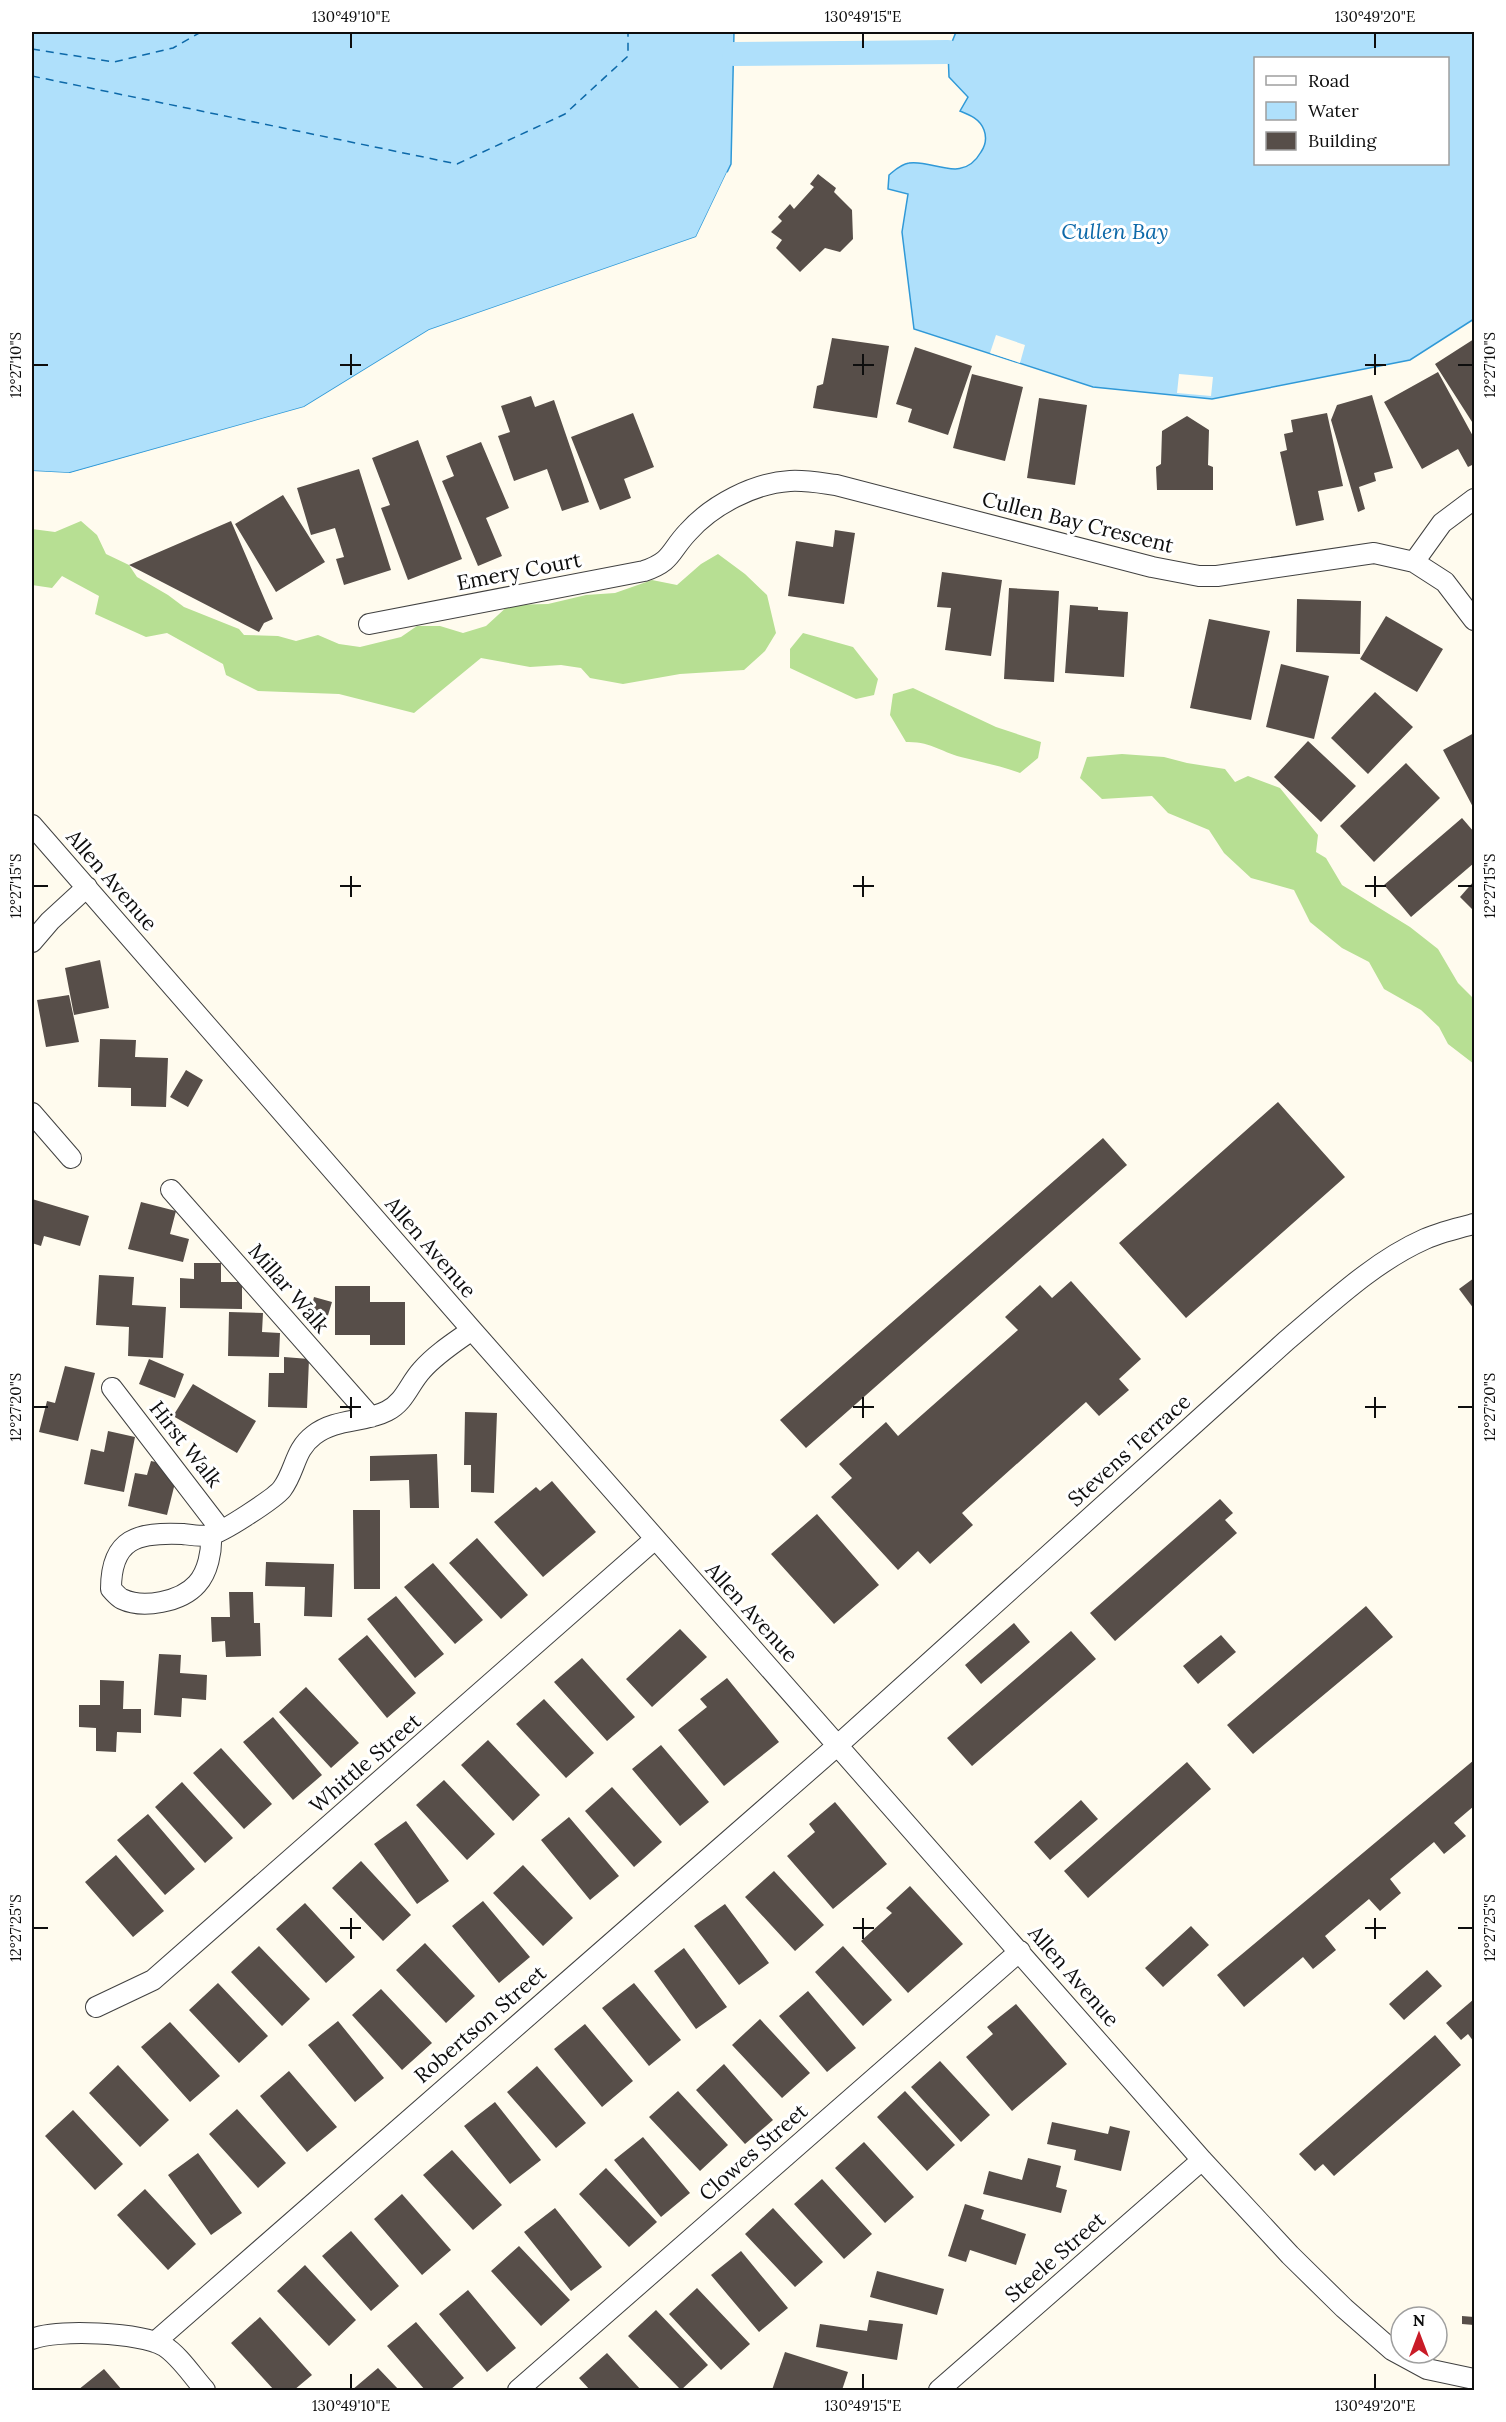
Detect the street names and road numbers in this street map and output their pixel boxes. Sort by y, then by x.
street label: Cullen Bay Crescent [979,485,1177,559]
street label: Emery Court [455,546,584,596]
street label: Allen Avenue [60,823,163,936]
street label: Allen Avenue [379,1190,482,1303]
street label: Millar Walk [243,1238,336,1339]
street label: Stevens Terrace [1062,1388,1196,1512]
street label: Hirst Walk [144,1395,229,1493]
street label: Allen Avenue [699,1556,804,1668]
street label: Whittle Street [304,1707,427,1819]
street label: Allen Avenue [1022,1919,1125,2032]
street label: Robertson Street [408,1959,552,2089]
street label: Clowes Street [693,2097,814,2207]
street label: Steele Street [999,2205,1112,2308]

